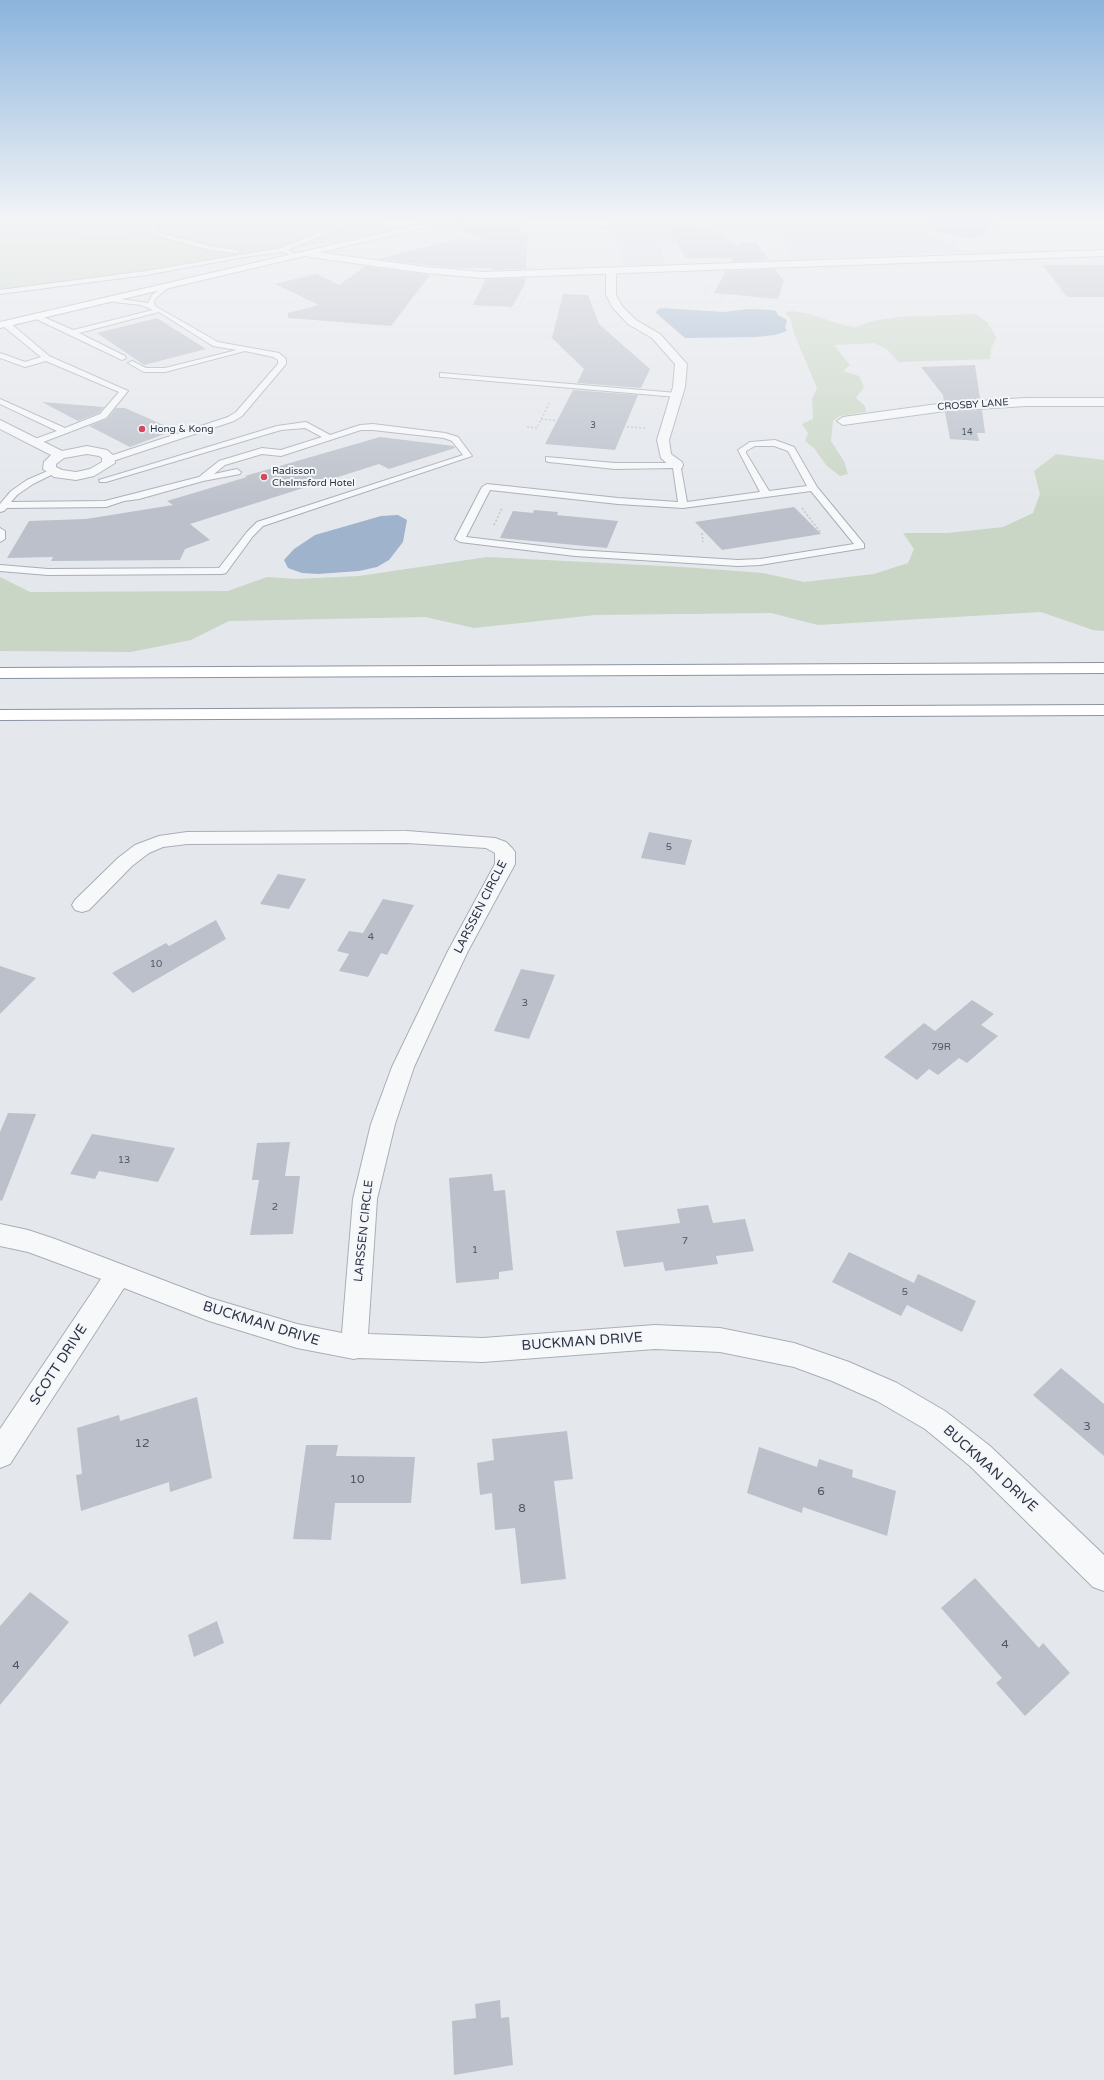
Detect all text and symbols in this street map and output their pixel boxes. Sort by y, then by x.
street label: CROSBY LANE [937,397,1009,413]
house number: 3 [590,421,596,431]
place label: Hong & Kong [150,423,214,435]
marker: Hong & Kong [137,424,147,434]
house number: 14 [961,428,973,438]
place label: Radisson Chelmsford Hotel [272,465,355,488]
marker: Radisson Chelmsford Hotel [259,472,269,482]
house number: 5 [666,841,672,853]
street label: LARSSEN CIRCLE [451,858,511,956]
house number: 4 [368,931,374,943]
house number: 10 [150,958,162,970]
house number: 3 [522,997,528,1009]
house number: 79R [931,1041,951,1053]
house number: 13 [118,1154,130,1166]
street label: LARSSEN CIRCLE [351,1179,377,1283]
house number: 2 [272,1201,278,1213]
house number: 7 [682,1235,688,1247]
house number: 1 [472,1244,478,1256]
house number: 5 [902,1286,908,1298]
street label: BUCKMAN DRIVE [200,1298,322,1350]
street label: SCOTT DRIVE [27,1321,91,1409]
street label: BUCKMAN DRIVE [521,1329,643,1355]
house number: 3 [1083,1420,1091,1434]
street label: BUCKMAN DRIVE [939,1422,1041,1516]
house number: 12 [134,1437,150,1451]
house number: 10 [349,1473,365,1487]
house number: 6 [817,1485,825,1499]
house number: 8 [518,1502,526,1516]
house number: 4 [1001,1638,1009,1652]
house number: 4 [12,1659,20,1673]

